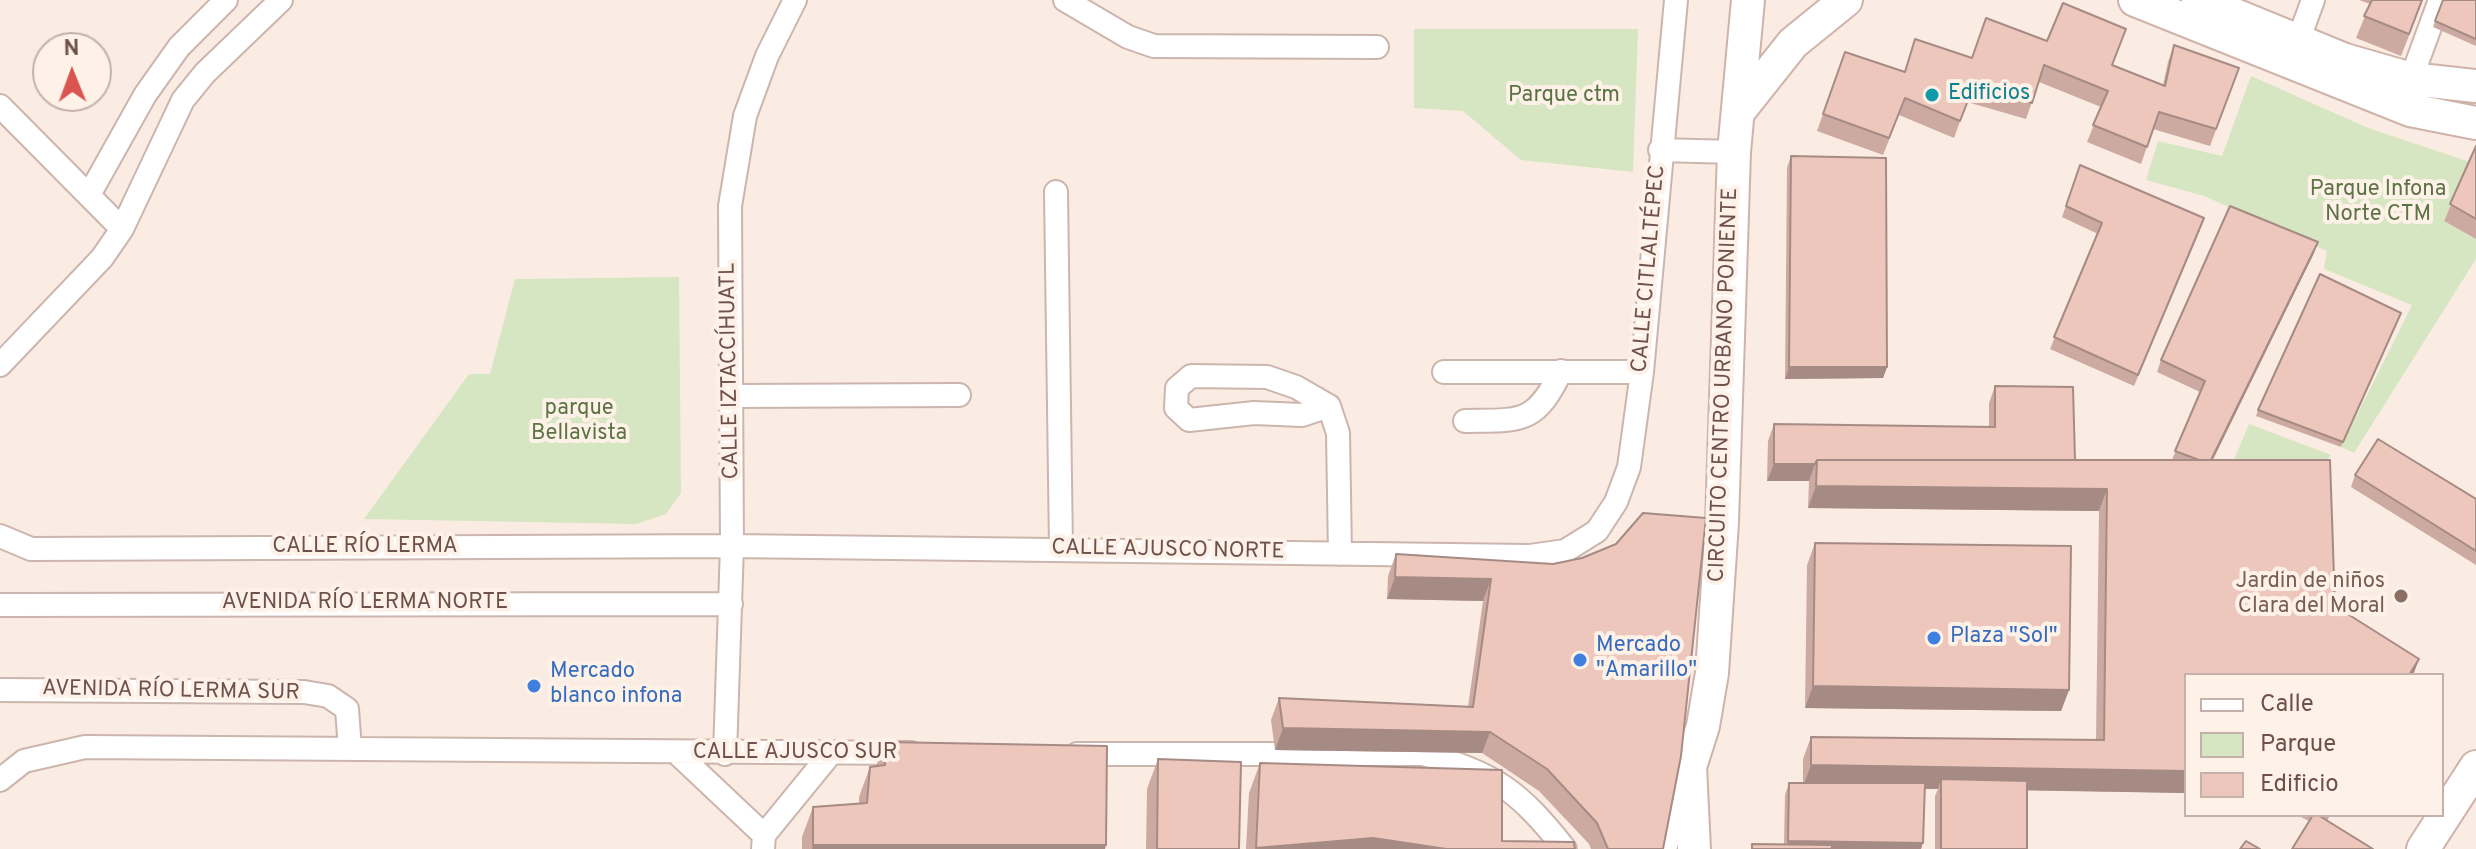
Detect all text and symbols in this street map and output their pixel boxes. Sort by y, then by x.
north arrow [32,32,112,112]
text: N [63,36,80,63]
place label: Edificios [1948,82,2030,108]
park label: Parque ctm [1508,84,1620,110]
marker: Edificios [1923,86,1941,104]
street label: CALLE CITLALTÉPEC [1628,164,1672,374]
park label: Parque Infona Norte CTM [2310,178,2446,230]
street label: CIRCUITO CENTRO URBANO PONIENTE [1705,187,1745,583]
street label: CALLE IZTACCÍHUATL [716,262,746,480]
park label: parque Bellavista [531,397,627,448]
street label: CALLE RÍO LERMA [272,535,458,561]
street label: CALLE AJUSCO NORTE [1051,536,1285,566]
place label: Jardin de niños Clara del Moral [2236,570,2385,622]
marker: Jardin de niños Clara del Moral [2392,587,2410,605]
street label: AVENIDA RÍO LERMA NORTE [222,591,508,617]
place label: Plaza "Sol" [1950,625,2058,651]
marker: Plaza "Sol" [1925,629,1943,647]
place label: Mercado "Amarillo" [1596,634,1697,686]
marker: Mercado "Amarillo" [1571,651,1589,669]
place label: Mercado blanco infona [550,660,682,712]
legend [2184,673,2444,817]
street label: AVENIDA RÍO LERMA SUR [42,677,300,707]
marker: Mercado blanco infona [525,677,543,695]
text: Calle [2260,690,2314,720]
text: Parque [2260,730,2336,760]
street label: CALLE AJUSCO SUR [693,741,897,767]
text: Edificio [2260,770,2339,800]

